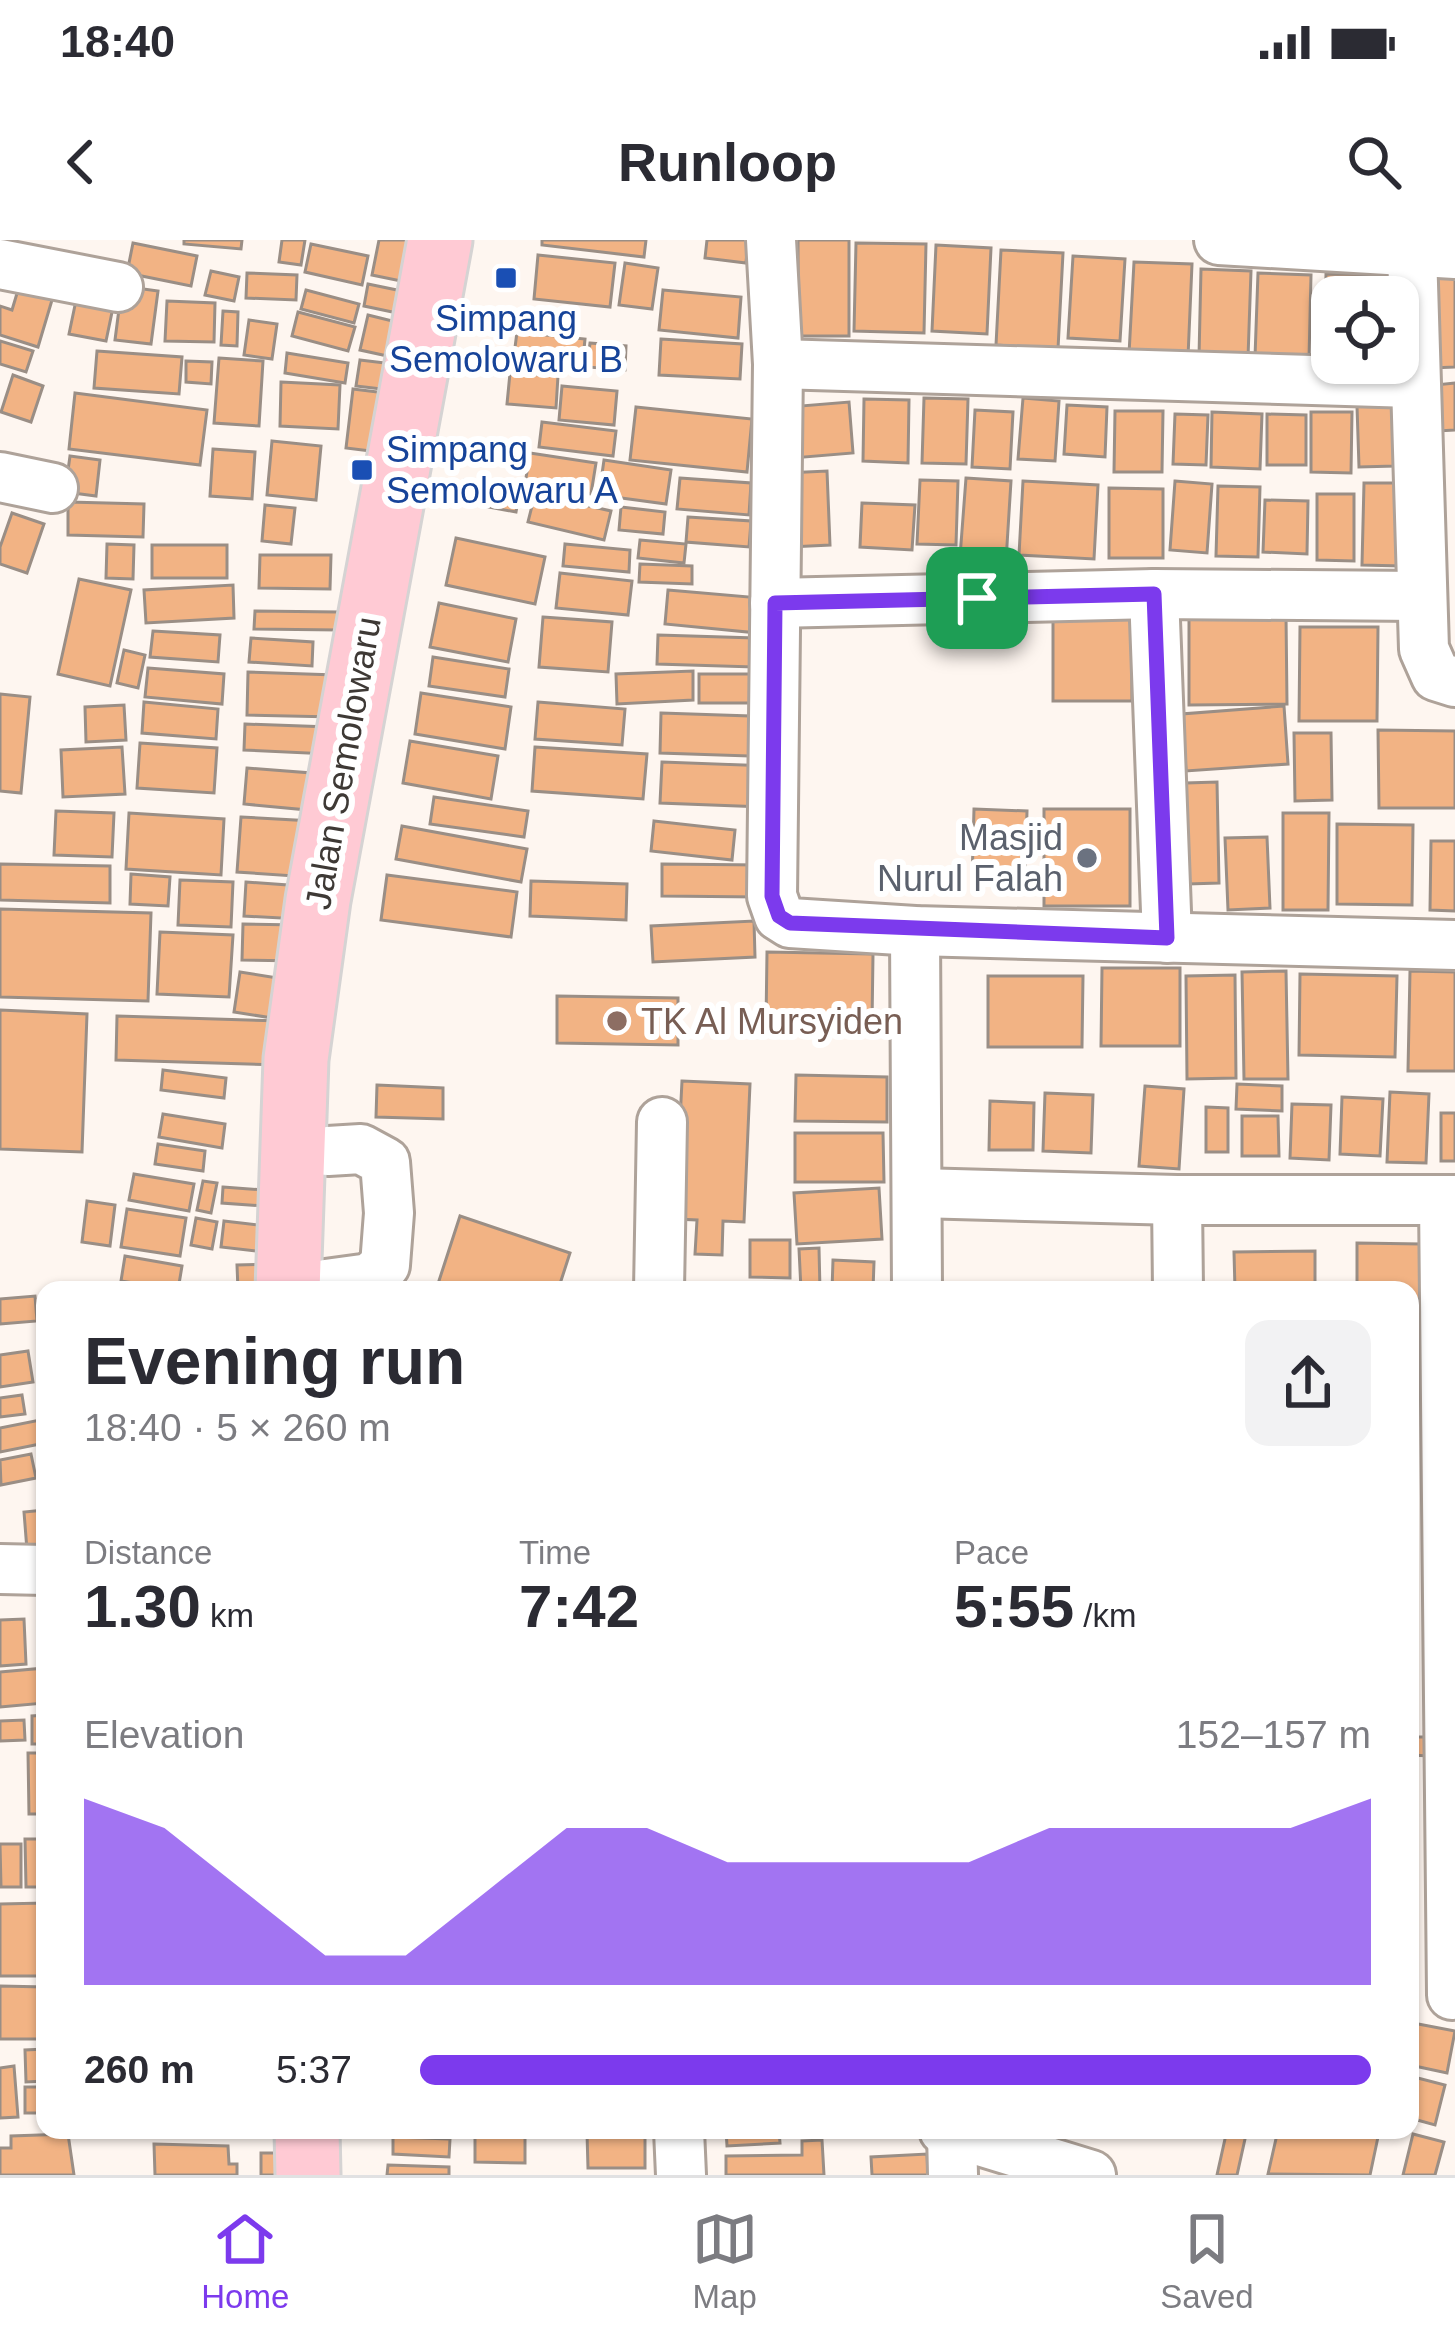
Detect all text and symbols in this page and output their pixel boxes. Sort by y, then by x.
text: 18:40 [60,16,175,67]
icon: back [48,129,114,195]
icon: search [1341,129,1407,195]
text: Runloop [618,132,837,192]
marker: Simpang Semolowaru B [493,265,519,291]
map controls [1311,276,1419,384]
button: locate [1311,276,1419,384]
place label: Simpang Semolowaru B [389,298,623,380]
place label: Simpang Semolowaru A [386,429,618,511]
marker: Simpang Semolowaru A [349,457,375,483]
pin [926,547,1028,649]
icon: arrive [944,565,1010,631]
street label: Jalan Semolowaru [297,614,389,912]
place label: Masjid Nurul Falah [877,817,1063,899]
marker: Masjid Nurul Falah [1074,845,1100,871]
place label: TK Al Mursyiden [641,1001,903,1042]
marker: TK Al Mursyiden [604,1008,630,1034]
button: share [1245,1320,1371,1446]
text: Evening run [84,1324,465,1398]
text: 18:40 · 5 × 260 m [84,1406,391,1449]
text: Distance [84,1534,212,1571]
text: Time [519,1534,591,1571]
text: Pace [954,1534,1029,1571]
text: 1.30 [84,1573,201,1640]
text: 7:42 [519,1573,639,1640]
text: 5:55 [954,1573,1074,1640]
text: km [201,1597,254,1634]
text: /km [1074,1597,1136,1634]
text: Elevation [84,1713,244,1756]
text: 152–157 m [1176,1713,1371,1756]
text: 260 m [84,2048,195,2091]
text: 5:37 [276,2048,352,2091]
tab: Home [201,2206,289,2316]
tab: Map [692,2206,758,2316]
tab: Saved [1160,2206,1254,2316]

